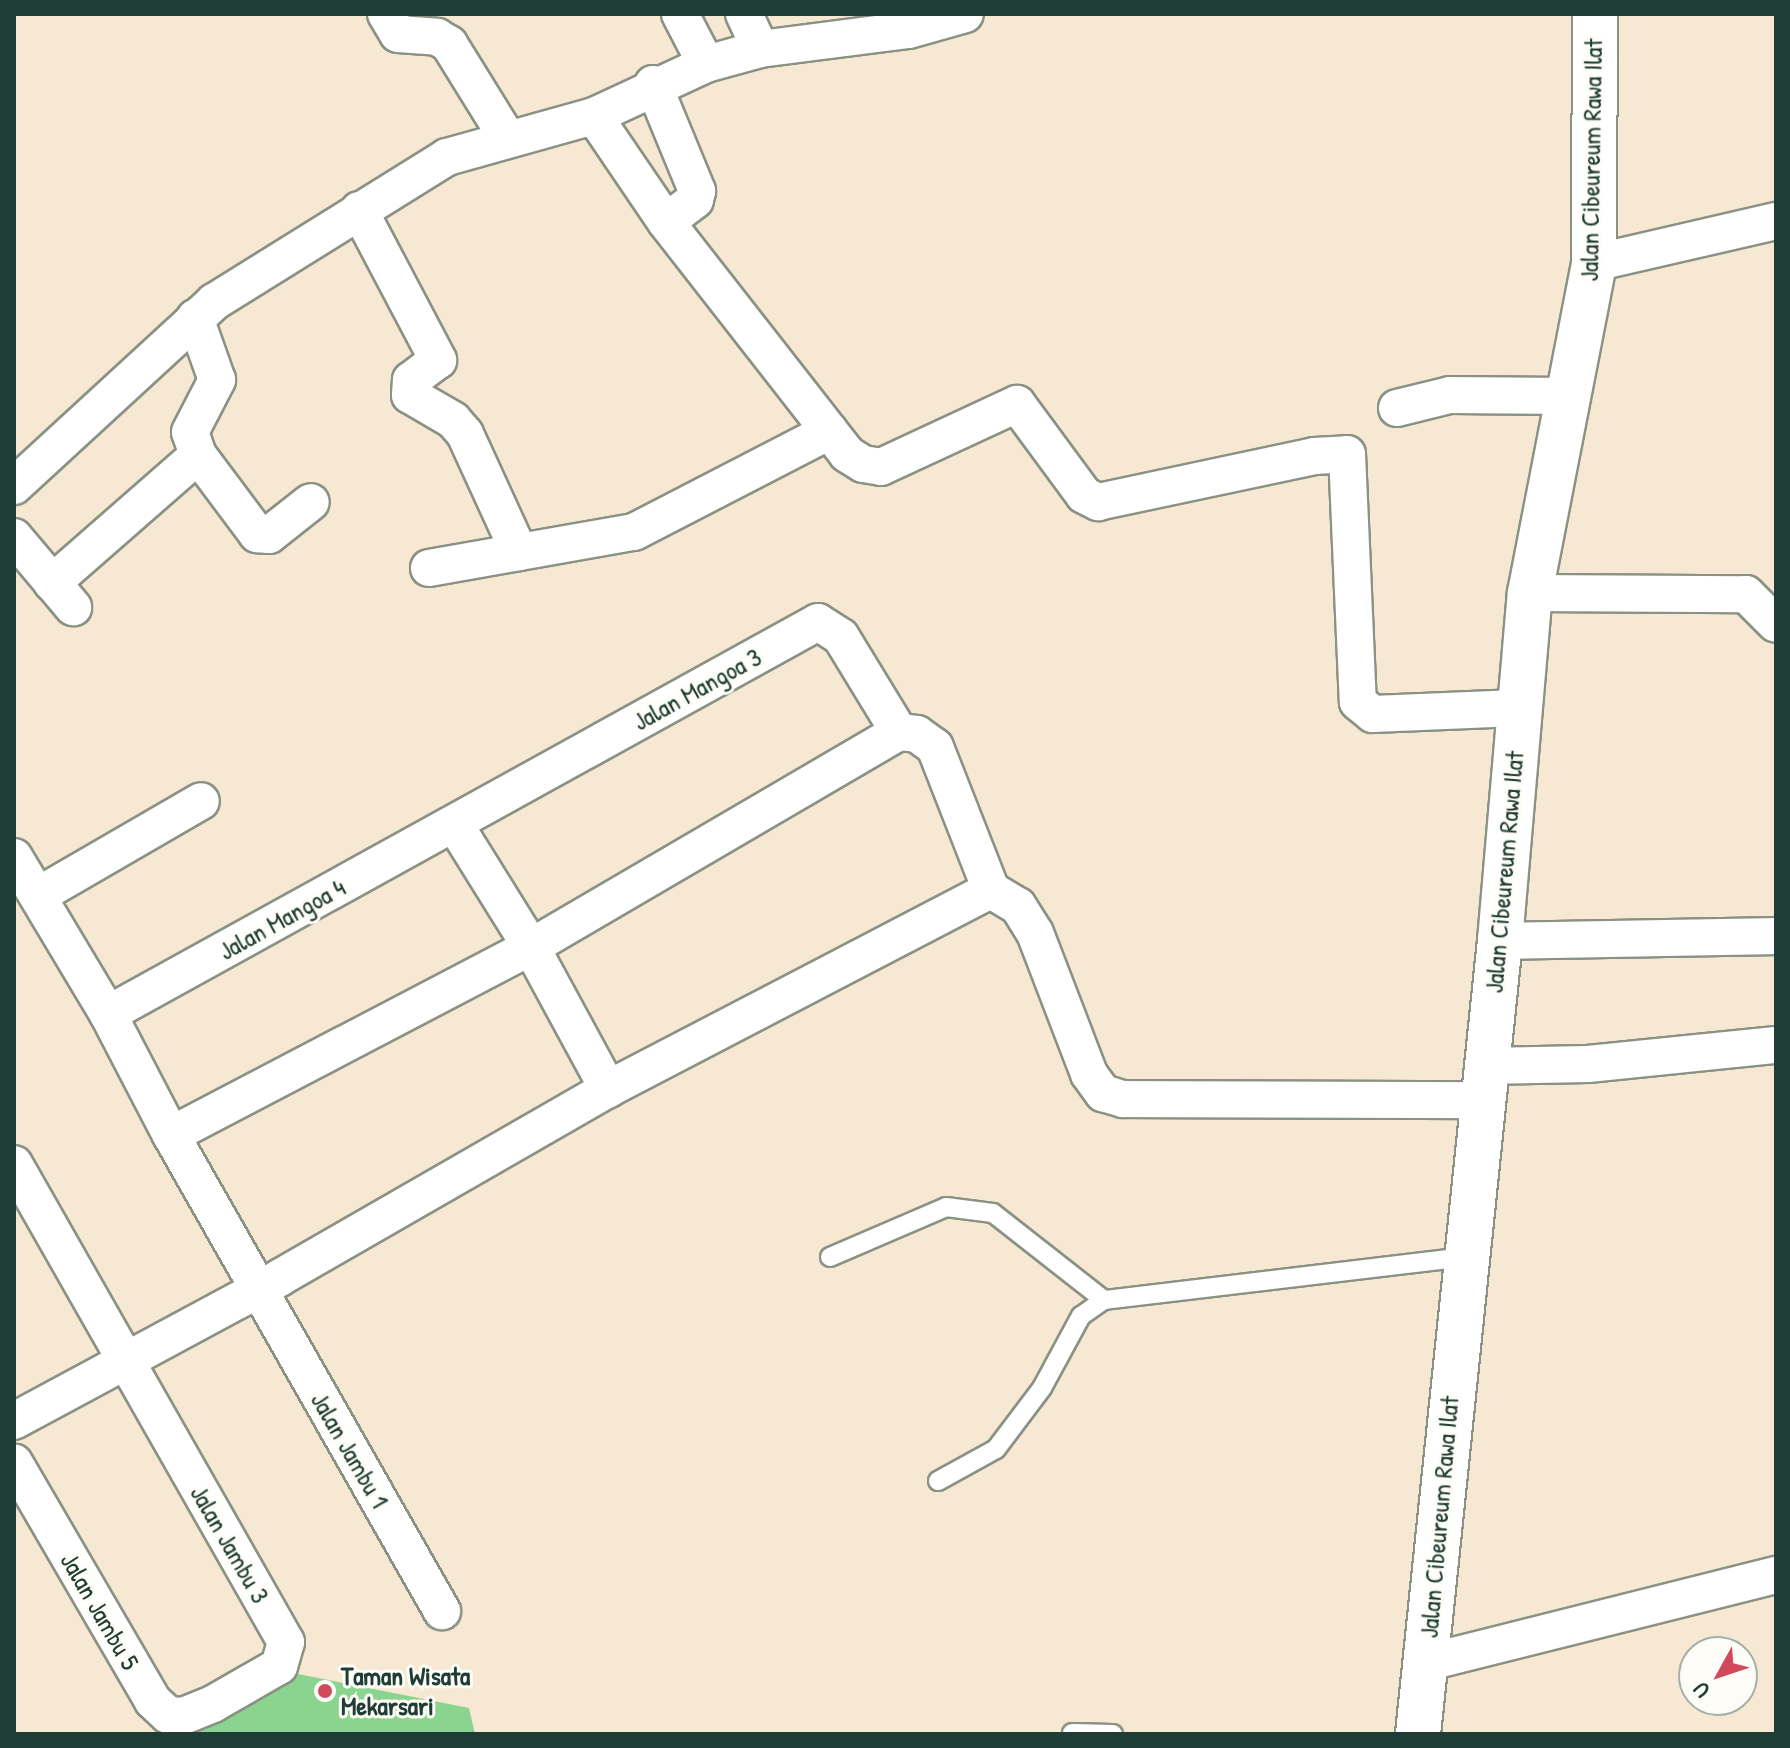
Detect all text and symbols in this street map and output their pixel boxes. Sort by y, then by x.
street label: Jalan Cibeureum Rawa Ilat [1573,38,1609,282]
street label: Jalan Mangoa 3 [627,641,767,737]
street label: Jalan Cibeureum Rawa Ilat [1478,750,1530,994]
street label: Jalan Mangoa 4 [213,871,351,967]
street label: Jalan Jambu 1 [304,1386,396,1514]
street label: Jalan Cibeureum Rawa Ilat [1413,1395,1465,1639]
street label: Jalan Jambu 3 [184,1480,276,1608]
street label: Jalan Jambu 5 [54,1547,146,1675]
north arrow [1678,1636,1758,1716]
place label: Taman Wisata Mekarsari [341,1660,470,1722]
text: U [1686,1676,1717,1704]
marker: Taman Wisata Mekarsari [316,1682,334,1700]

